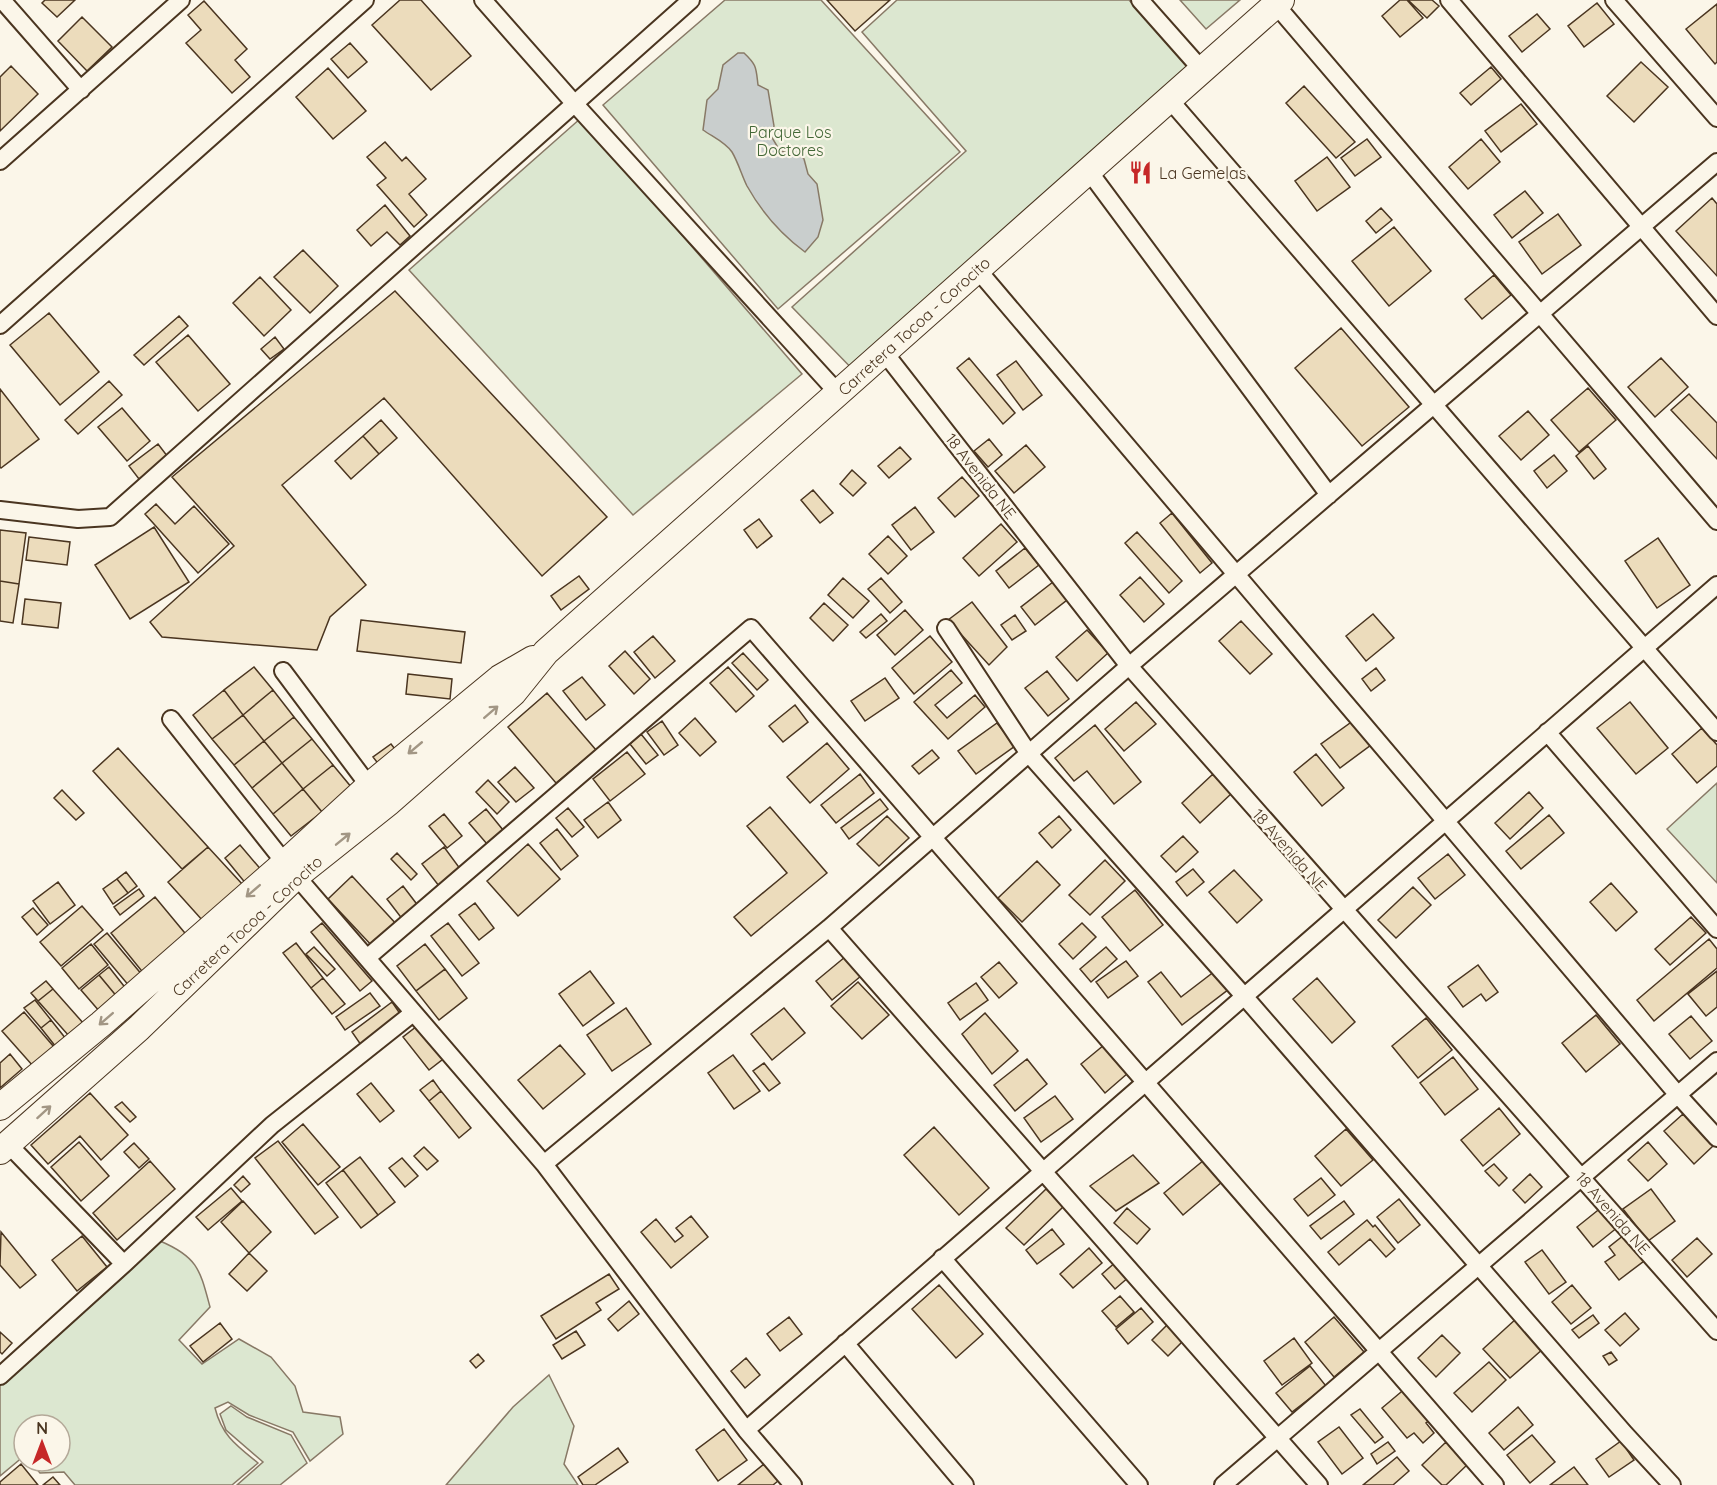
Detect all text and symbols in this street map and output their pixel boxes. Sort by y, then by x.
park label: Parque Los Doctores [749,122,831,160]
restaurant icon: La Gemelas [1128,160,1154,186]
place label: La Gemelas [1159,163,1246,183]
street label: Carretera Tocoa - Corocito [834,252,994,400]
street label: 18 Avenida NE [941,429,1021,523]
one-way arrow [483,705,498,719]
one-way arrow [407,742,423,755]
street label: 18 Avenida NE [1249,804,1331,896]
one-way arrow [335,833,351,846]
street label: Carretera Tocoa - Corocito [168,851,326,1001]
one-way arrow [246,884,261,898]
one-way arrow [99,1012,114,1026]
one-way arrow [36,1105,51,1119]
street label: 18 Avenida NE [1572,1167,1654,1259]
north arrow [12,1413,72,1473]
text: N [36,1418,48,1438]

